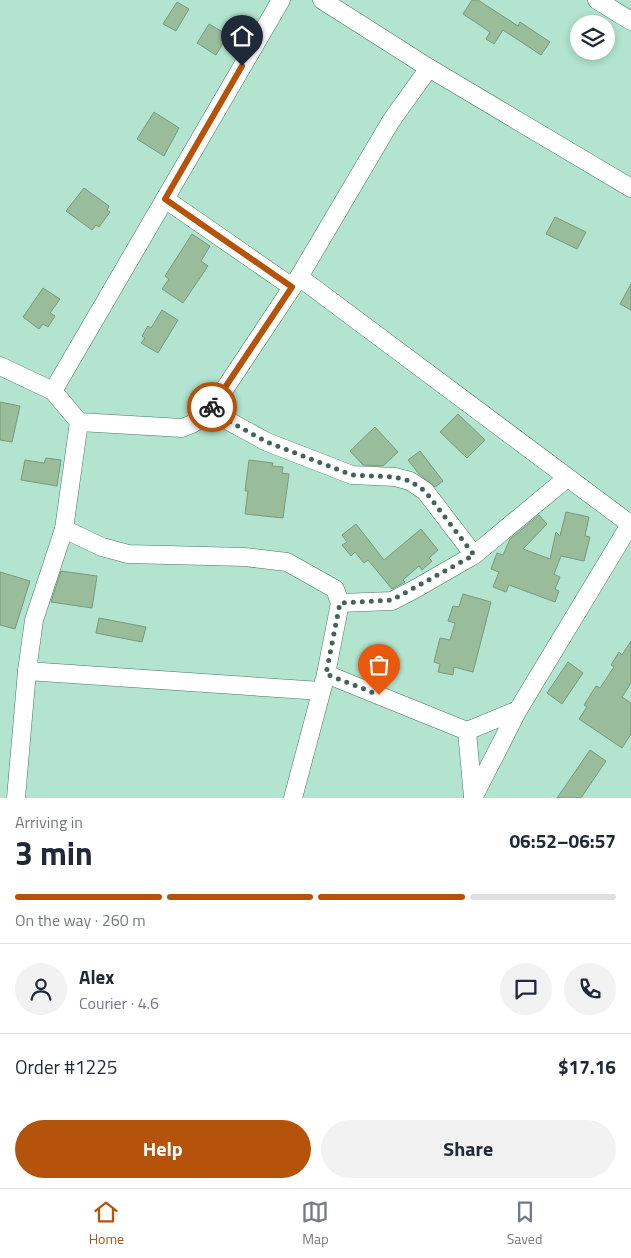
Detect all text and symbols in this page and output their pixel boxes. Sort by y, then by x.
pin [221,15,263,66]
map controls [570,15,615,60]
button: layers [570,15,615,60]
icon: home [228,22,256,50]
courier [187,382,237,432]
icon: bike [198,393,226,421]
pin [358,644,400,695]
icon: bag [365,651,393,679]
text: Arriving in [15,810,83,834]
text: 06:52–06:57 [509,826,616,855]
text: 3 min [15,829,93,877]
text: On the way · 260 m [15,908,146,932]
text: Alex [79,962,114,991]
button: person [15,963,67,1015]
button: chat [500,963,552,1015]
button: phone [564,963,616,1015]
text: Courier · 4.6 [79,991,159,1015]
text: Order #1225 [15,1052,117,1081]
text: $17.16 [558,1052,616,1081]
button: Help [15,1120,311,1178]
button: Share [321,1120,616,1178]
tab: Home [89,1198,124,1249]
tab: Map [301,1198,329,1249]
tab: Saved [507,1198,542,1249]

